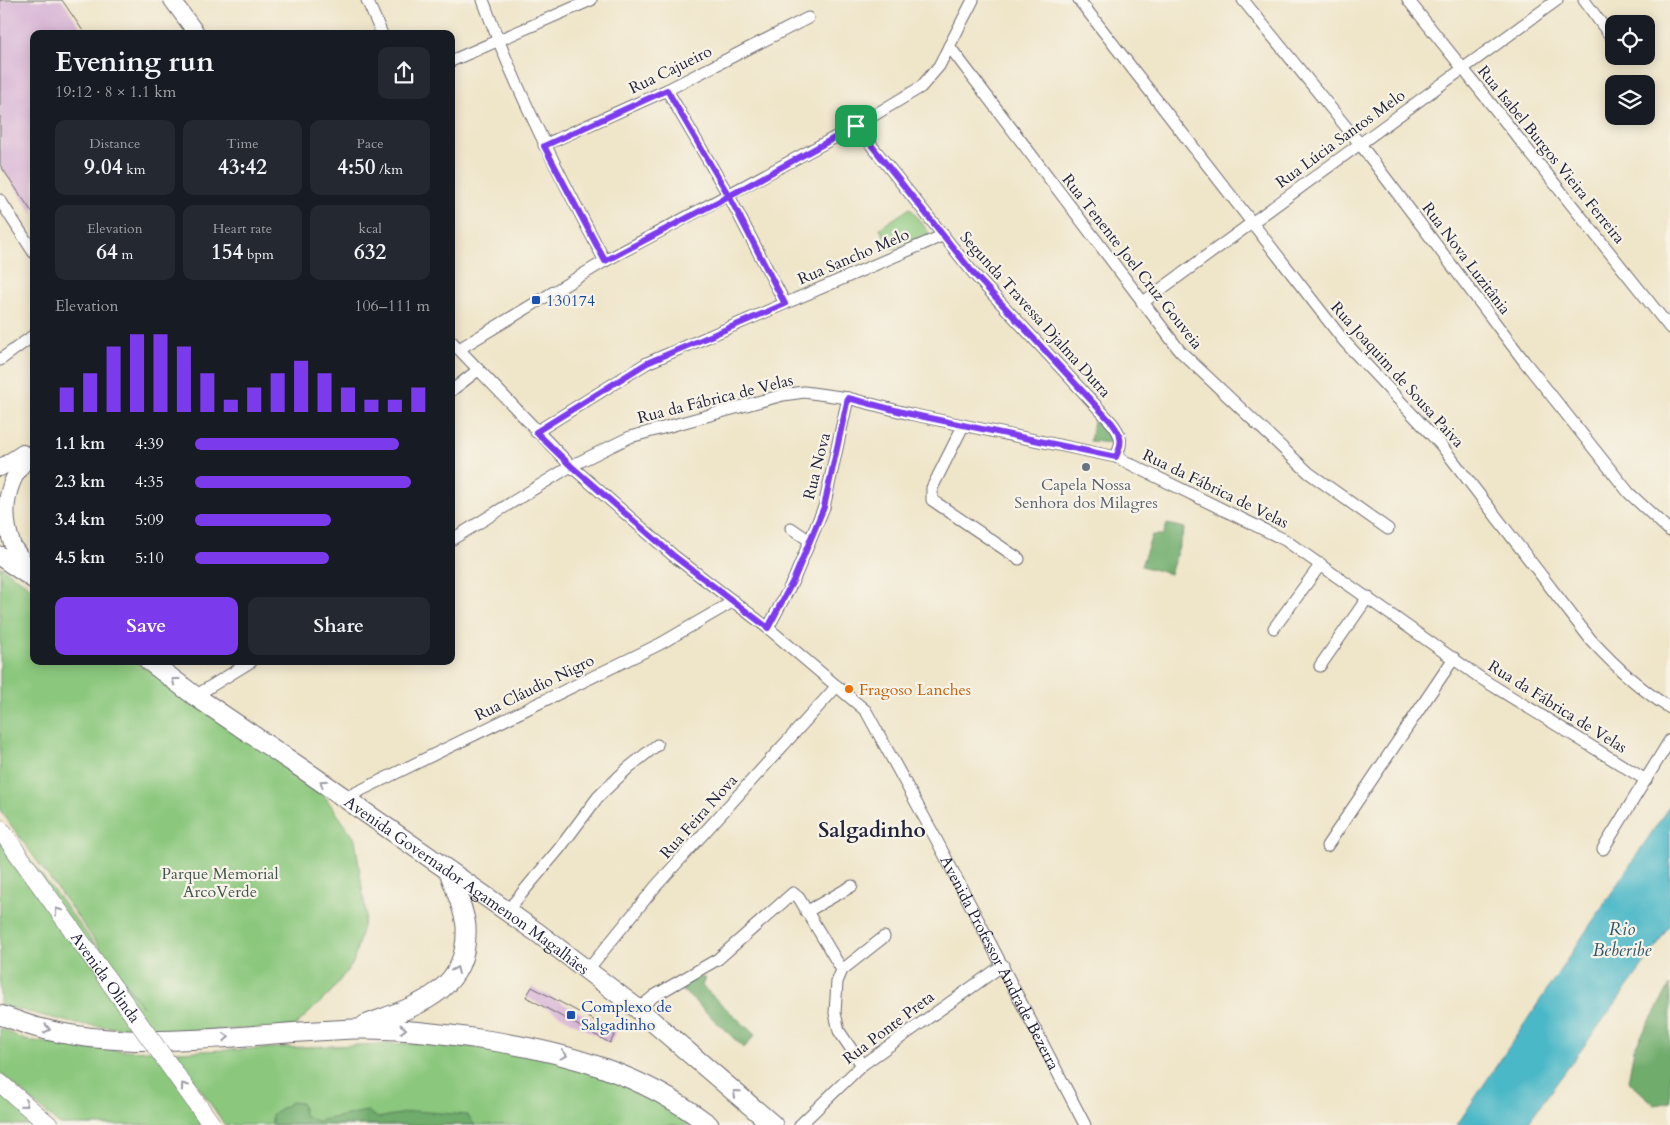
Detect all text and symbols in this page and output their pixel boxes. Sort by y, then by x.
map controls [1605,15,1655,125]
button: locate [1605,15,1655,65]
street label: Rua Cajueiro [625,40,716,99]
text: Evening run [55,43,214,81]
button: share [378,47,430,99]
street label: Rua Isabel Burgos Vieira Ferreira [1472,61,1630,248]
button: layers [1605,75,1655,125]
text: 19:12 · 8 × 1.1 km [55,81,176,103]
street label: Rua Lúcia Santos Melo [1271,84,1410,193]
pin [835,105,877,147]
icon: arrive [842,112,870,140]
text: Distance [89,134,140,153]
text: Time [226,134,259,153]
text: Pace [357,134,384,153]
text: 9.04 [84,153,122,182]
text: 43:42 [218,153,267,182]
text: 4:50 [337,153,376,182]
text: km [122,160,146,179]
text: /km [376,160,403,179]
street label: Rua Tenente Joel Cruz Gouveia [1057,169,1208,354]
street label: Rua Nova Luzitânia [1417,198,1516,319]
text: Elevation [87,219,143,238]
text: Heart rate [213,219,272,238]
text: kcal [358,219,382,238]
street label: Rua Sancho Melo [794,223,913,290]
street label: Segunda Travessa Djalma Dutra [955,227,1116,403]
text: 64 [96,238,118,267]
text: 154 [211,238,243,267]
text: 632 [354,238,386,267]
text: m [118,245,133,264]
text: bpm [243,245,274,264]
place label: 130174 [546,290,595,312]
marker: 130174 [530,294,542,306]
text: Elevation [55,295,119,317]
text: 106–111 m [354,295,430,317]
street label: Rua Joaquim de Sousa Paiva [1326,297,1469,453]
street label: Rua da Fábrica de Velas [635,369,795,429]
street label: Rua Nova [798,430,836,502]
text: 1.1 km [55,433,105,455]
text: 4:39 [135,433,164,455]
street label: Rua da Fábrica de Velas [1139,444,1292,534]
marker: Capela Nossa Senhora dos Milagres [1080,461,1092,473]
text: 2.3 km [55,471,105,493]
text: 4:35 [135,471,164,493]
place label: Capela Nossa Senhora dos Milagres [1014,474,1158,514]
text: 3.4 km [55,509,105,531]
text: 5:09 [135,509,164,531]
text: 4.5 km [55,547,105,569]
text: 5:10 [135,547,164,569]
button: Save [55,597,238,655]
button: Share [248,597,430,655]
street label: Rua Cláudio Nigro [471,649,598,726]
street label: Rua da Fábrica de Velas [1484,655,1631,758]
one-way arrow [171,678,181,687]
place label: Fragoso Lanches [859,679,971,701]
marker: Fragoso Lanches [843,683,855,695]
street label: Rua Feira Nova [655,770,743,864]
one-way arrow [319,780,329,789]
street label: Avenida Governador Agamenon Magalhães [340,791,593,980]
district label: Salgadinho [818,816,926,845]
street label: Avenida Professor Andrade Bezerra [935,852,1064,1074]
park label: Parque Memorial ArcoVerde [162,863,278,903]
one-way arrow [56,908,64,917]
water label: Rio Beberibe [1593,917,1652,963]
street label: Avenida Olinda [65,928,145,1028]
one-way arrow [450,966,461,975]
street label: Rua Ponte Preta [838,986,939,1070]
place label: Complexo de Salgadinho [581,996,672,1036]
marker: Complexo de Salgadinho [565,1009,577,1021]
one-way arrow [42,1024,51,1034]
one-way arrow [400,1024,408,1034]
one-way arrow [222,1032,230,1042]
one-way arrow [559,1049,568,1060]
one-way arrow [181,1082,190,1091]
one-way arrow [733,1090,742,1099]
one-way arrow [19,1098,28,1107]

